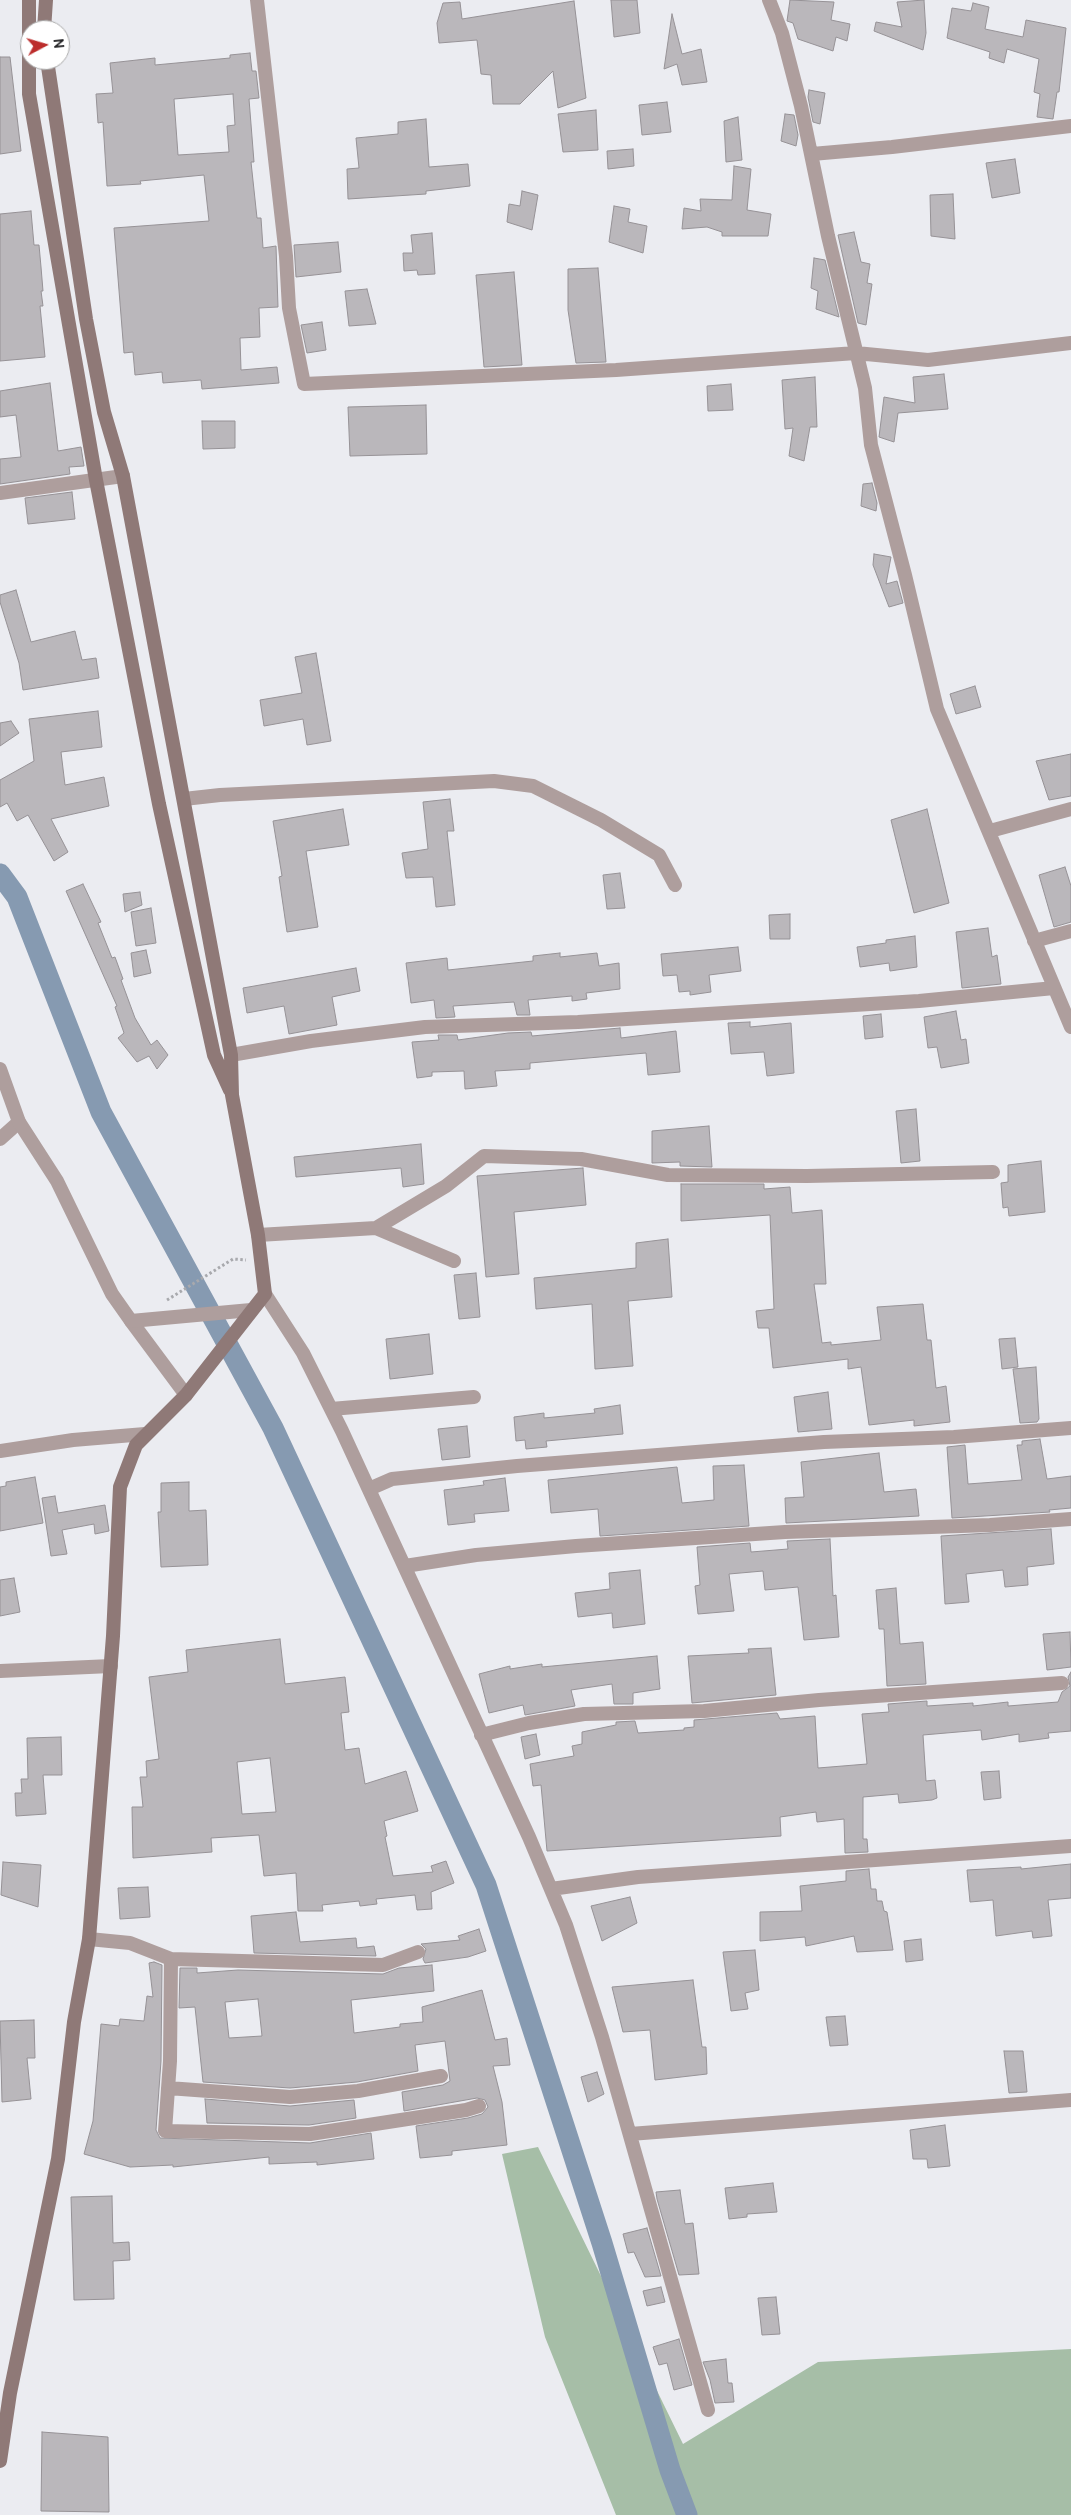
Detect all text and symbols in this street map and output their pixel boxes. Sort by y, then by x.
north arrow [20,20,70,70]
text: N [49,38,68,49]

